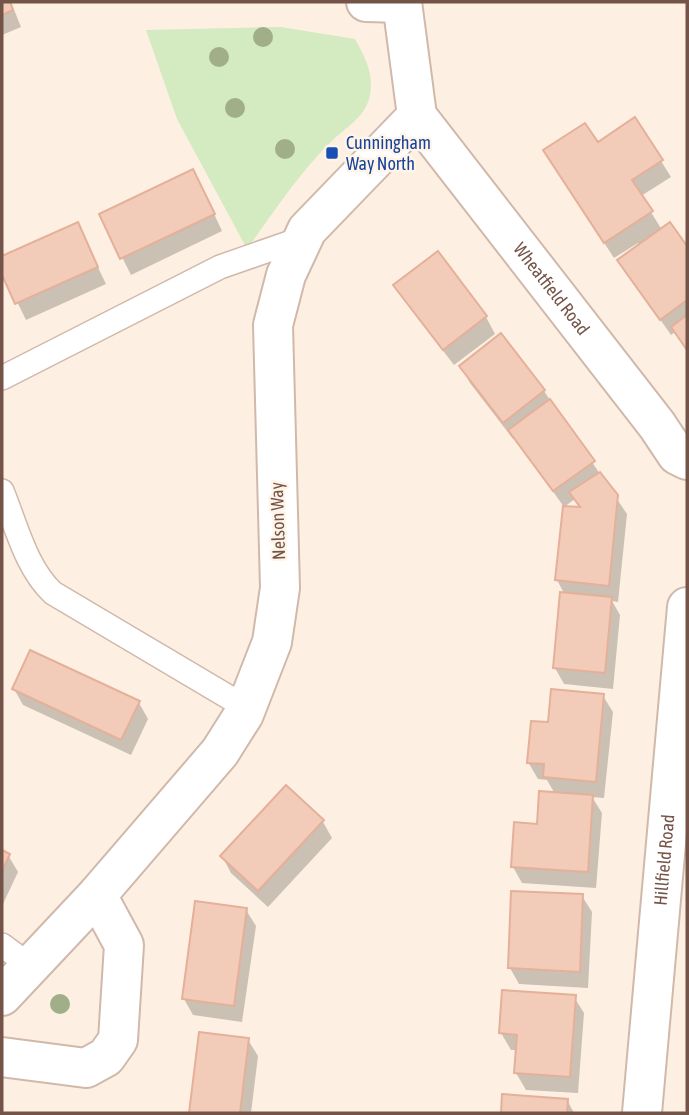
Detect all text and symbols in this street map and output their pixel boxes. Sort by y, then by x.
place label: Cunningham Way North [346,132,431,174]
marker: Cunningham Way North [324,145,340,161]
street label: Wheatfield Road [509,238,594,339]
street label: Nelson Way [266,482,289,560]
street label: Hillfield Road [649,813,679,906]

